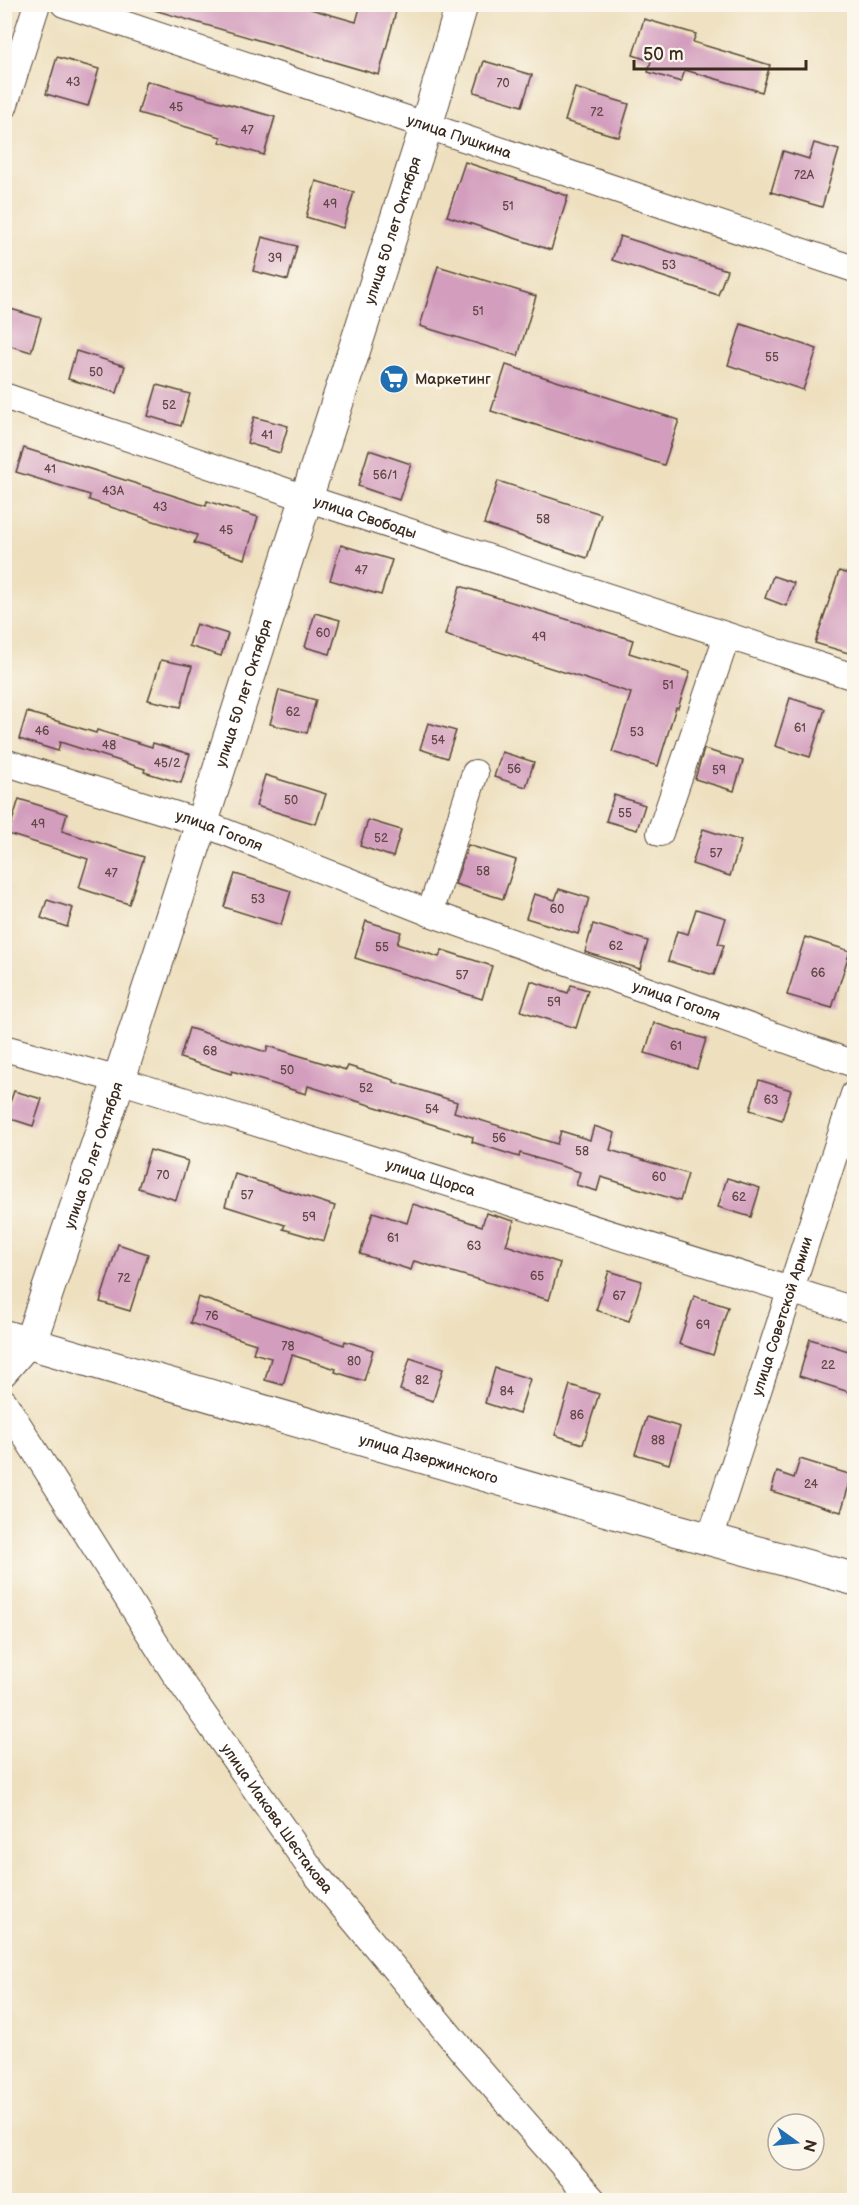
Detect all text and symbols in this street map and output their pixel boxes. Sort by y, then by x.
scale bar [634,33,806,71]
text: 50 m [643,44,684,65]
house number: 43 [66,75,80,90]
house number: 70 [497,76,509,91]
house number: 45 [169,100,183,115]
house number: 72 [591,105,603,120]
street label: улица Пушкина [404,111,514,163]
house number: 47 [240,123,254,138]
street label: улица 50 лет Октября [360,155,426,307]
house number: 72А [794,168,815,183]
house number: 49 [323,197,337,212]
house number: 51 [502,199,514,214]
house number: 39 [268,251,282,266]
house number: 53 [662,258,676,273]
house number: 51 [472,304,484,319]
house number: 55 [765,350,779,365]
supermarket icon: Маркетинг [378,363,410,395]
house number: 50 [89,365,103,380]
place label: Маркетинг [415,370,491,389]
house number: 52 [162,398,176,413]
house number: 41 [261,428,273,443]
house number: 41 [44,462,56,477]
house number: 56/1 [373,468,397,483]
house number: 43А [102,484,125,499]
street label: улица Свободы [311,492,419,543]
house number: 43 [153,500,167,515]
house number: 58 [536,512,550,527]
house number: 45 [219,523,233,538]
house number: 47 [354,563,368,578]
street label: улица 50 лет Октября [211,617,277,770]
house number: 60 [316,626,330,641]
house number: 49 [532,630,546,645]
house number: 51 [662,678,674,693]
house number: 62 [286,705,300,720]
house number: 61 [794,721,806,736]
house number: 46 [35,724,49,739]
house number: 53 [630,725,644,740]
house number: 54 [431,733,446,748]
house number: 48 [102,738,116,753]
house number: 45/2 [154,756,180,771]
house number: 56 [507,762,521,777]
house number: 59 [712,763,726,778]
house number: 50 [284,793,298,808]
street label: улица Гоголя [173,806,265,856]
house number: 55 [618,806,632,821]
house number: 49 [31,817,45,832]
house number: 52 [374,831,388,846]
house number: 57 [710,846,722,861]
house number: 58 [476,864,490,879]
house number: 47 [104,866,118,881]
house number: 53 [251,892,265,907]
house number: 60 [550,902,564,917]
house number: 62 [609,939,623,954]
house number: 55 [375,940,389,955]
house number: 66 [811,966,825,981]
house number: 57 [456,968,468,983]
street label: улица Гоголя [630,977,723,1026]
house number: 59 [547,995,561,1010]
house number: 61 [670,1039,682,1054]
house number: 68 [203,1044,217,1059]
house number: 50 [280,1063,294,1078]
street label: улица 50 лет Октября [60,1080,128,1232]
house number: 52 [359,1081,373,1096]
house number: 63 [764,1093,778,1108]
house number: 54 [425,1102,440,1117]
house number: 56 [492,1131,506,1146]
house number: 58 [575,1144,589,1159]
street label: улица Щорса [383,1155,478,1201]
house number: 70 [157,1168,169,1183]
house number: 60 [652,1170,666,1185]
house number: 57 [241,1188,253,1203]
house number: 62 [732,1190,746,1205]
house number: 59 [302,1210,316,1225]
house number: 61 [387,1231,399,1246]
street label: улица Советской Армии [748,1234,817,1399]
house number: 63 [467,1239,481,1254]
house number: 65 [530,1269,544,1284]
house number: 72 [118,1271,130,1286]
house number: 67 [612,1289,626,1304]
house number: 76 [205,1309,219,1324]
house number: 69 [696,1318,710,1333]
house number: 78 [282,1339,294,1354]
house number: 80 [347,1354,361,1369]
house number: 22 [821,1358,835,1373]
house number: 82 [415,1373,429,1388]
house number: 84 [500,1384,515,1399]
house number: 86 [570,1408,584,1423]
street label: улица Дзержинского [357,1430,500,1488]
house number: 88 [651,1433,665,1448]
house number: 24 [804,1477,819,1492]
street label: улица Иакова Шестакова [216,1740,337,1898]
north arrow [766,2112,826,2172]
text: N [798,2137,820,2154]

